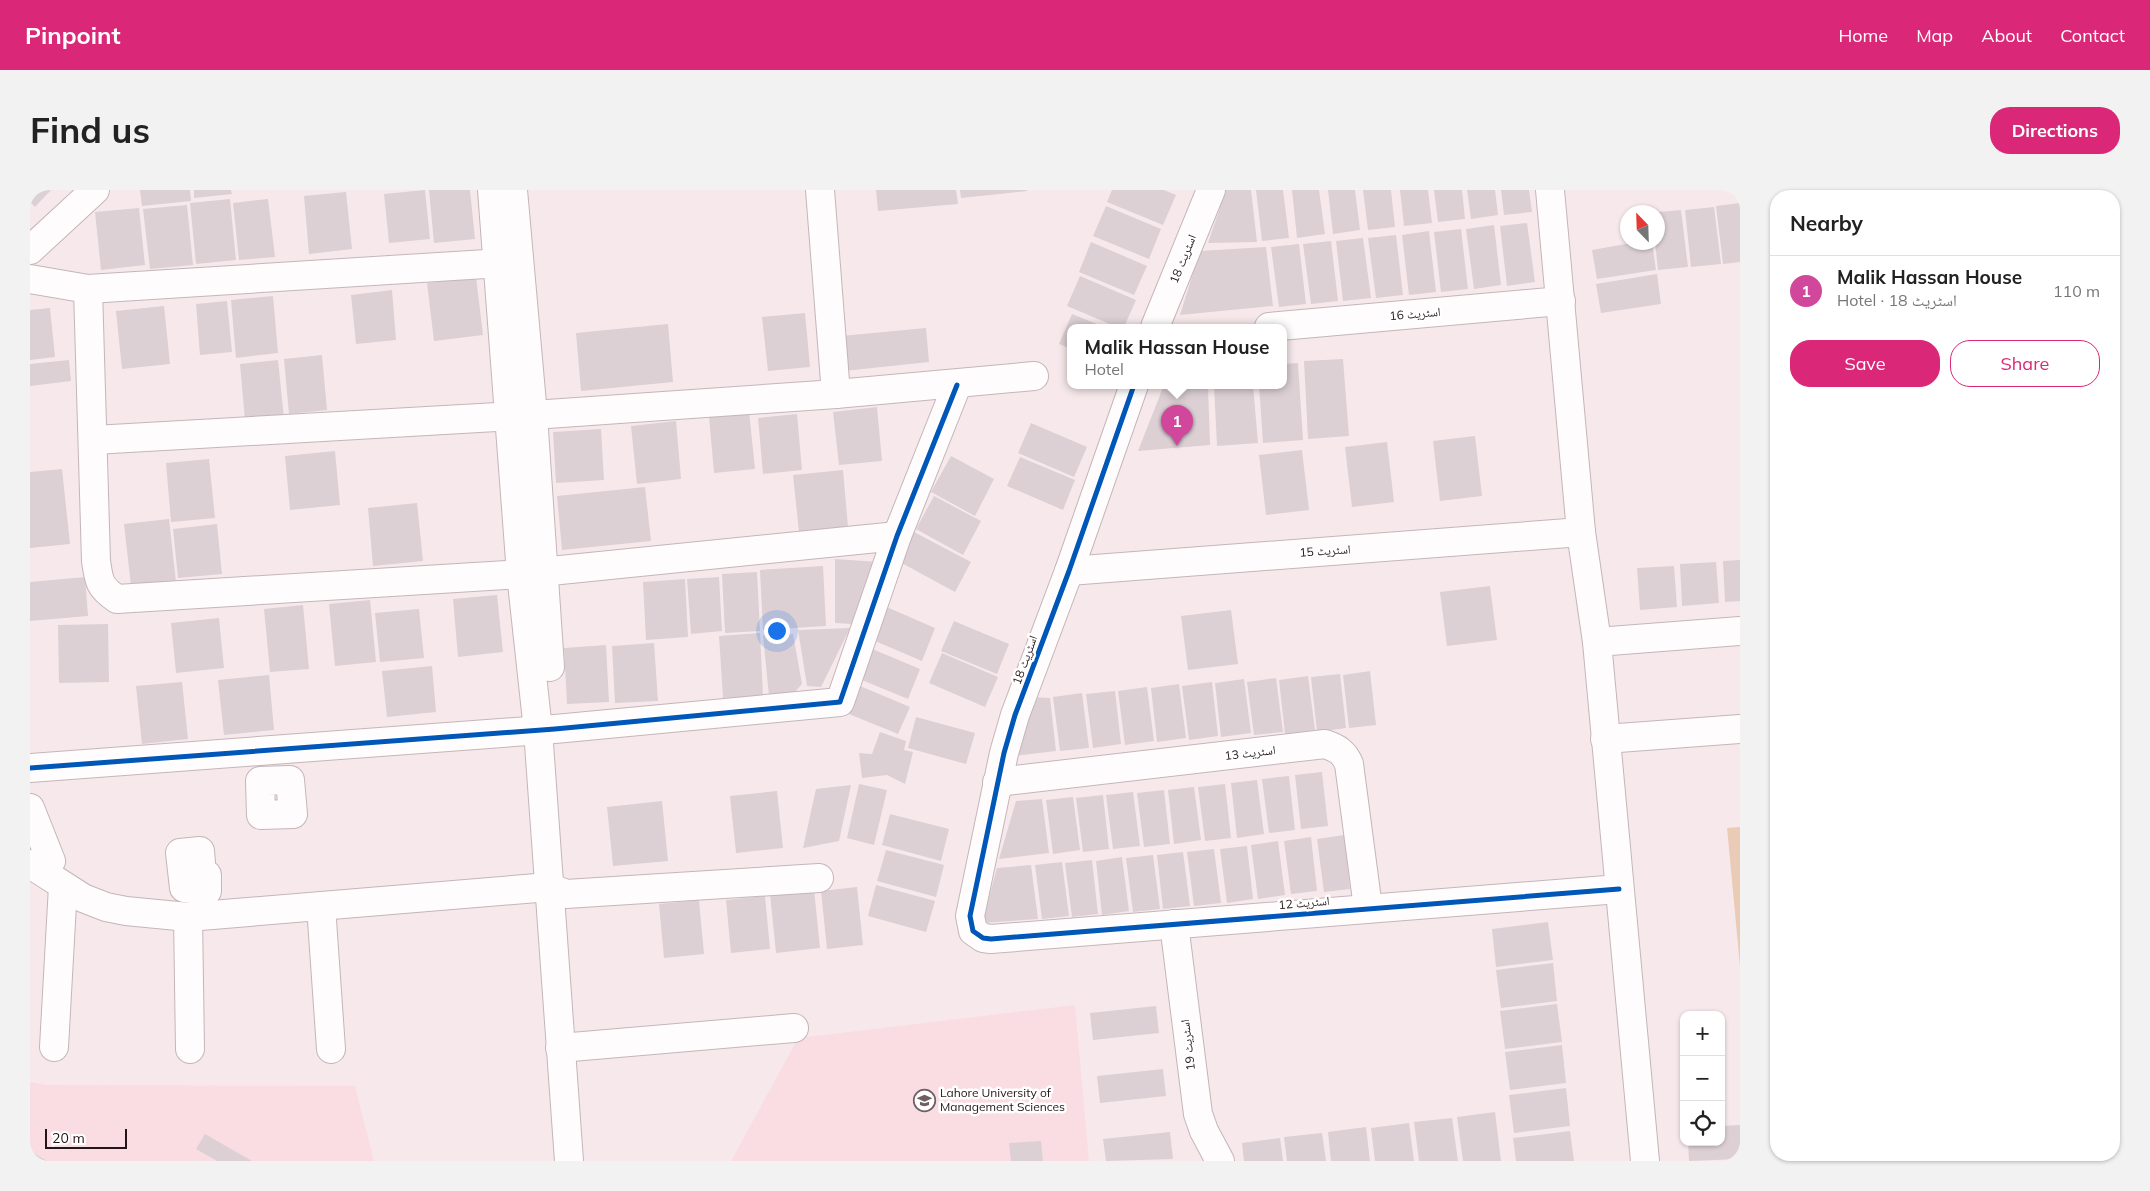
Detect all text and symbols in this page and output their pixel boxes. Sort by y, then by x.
text: Pinpoint [25,20,121,50]
text: Home [1838,24,1888,47]
text: Map [1916,24,1953,47]
text: About [1981,24,2032,47]
text: Contact [2060,24,2125,47]
button: Directions [1990,107,2120,154]
text: Find us [30,108,150,152]
north arrow [1620,205,1665,250]
text: Nearby [1790,210,1863,236]
street label: اسٹریٹ 18 [1166,232,1199,286]
text: Malik Hassan House [1837,265,2022,289]
text: 1 [1801,281,1811,301]
text: 110 m [2053,281,2100,301]
text: Hotel · اسٹریٹ 18 [1837,290,1957,310]
street label: اسٹریٹ 16 [1389,304,1441,323]
popup [1067,324,1287,389]
text: Malik Hassan House [1084,335,1270,359]
button: Save [1790,340,1940,387]
button: Share [1950,340,2100,387]
text: Hotel [1084,359,1124,379]
pin: 1 [1161,405,1193,446]
street label: اسٹریٹ 15 [1299,541,1351,560]
your location [764,618,790,644]
street label: اسٹریٹ 18 [1009,633,1041,687]
street label: اسٹریٹ 13 [1224,742,1277,763]
street label: اسٹریٹ 12 [1278,893,1330,912]
map controls [1680,1011,1725,1146]
button: + [1680,1011,1725,1056]
street label: اسٹریٹ 19 [1177,1018,1198,1071]
button: − [1680,1056,1725,1101]
place label: Lahore University of Management Sciences [940,1085,1065,1114]
school or university icon: Lahore University of Management Sciences [912,1088,936,1112]
button: locate [1680,1101,1725,1146]
scale bar [45,1126,128,1149]
text: 20 m [52,1129,85,1147]

